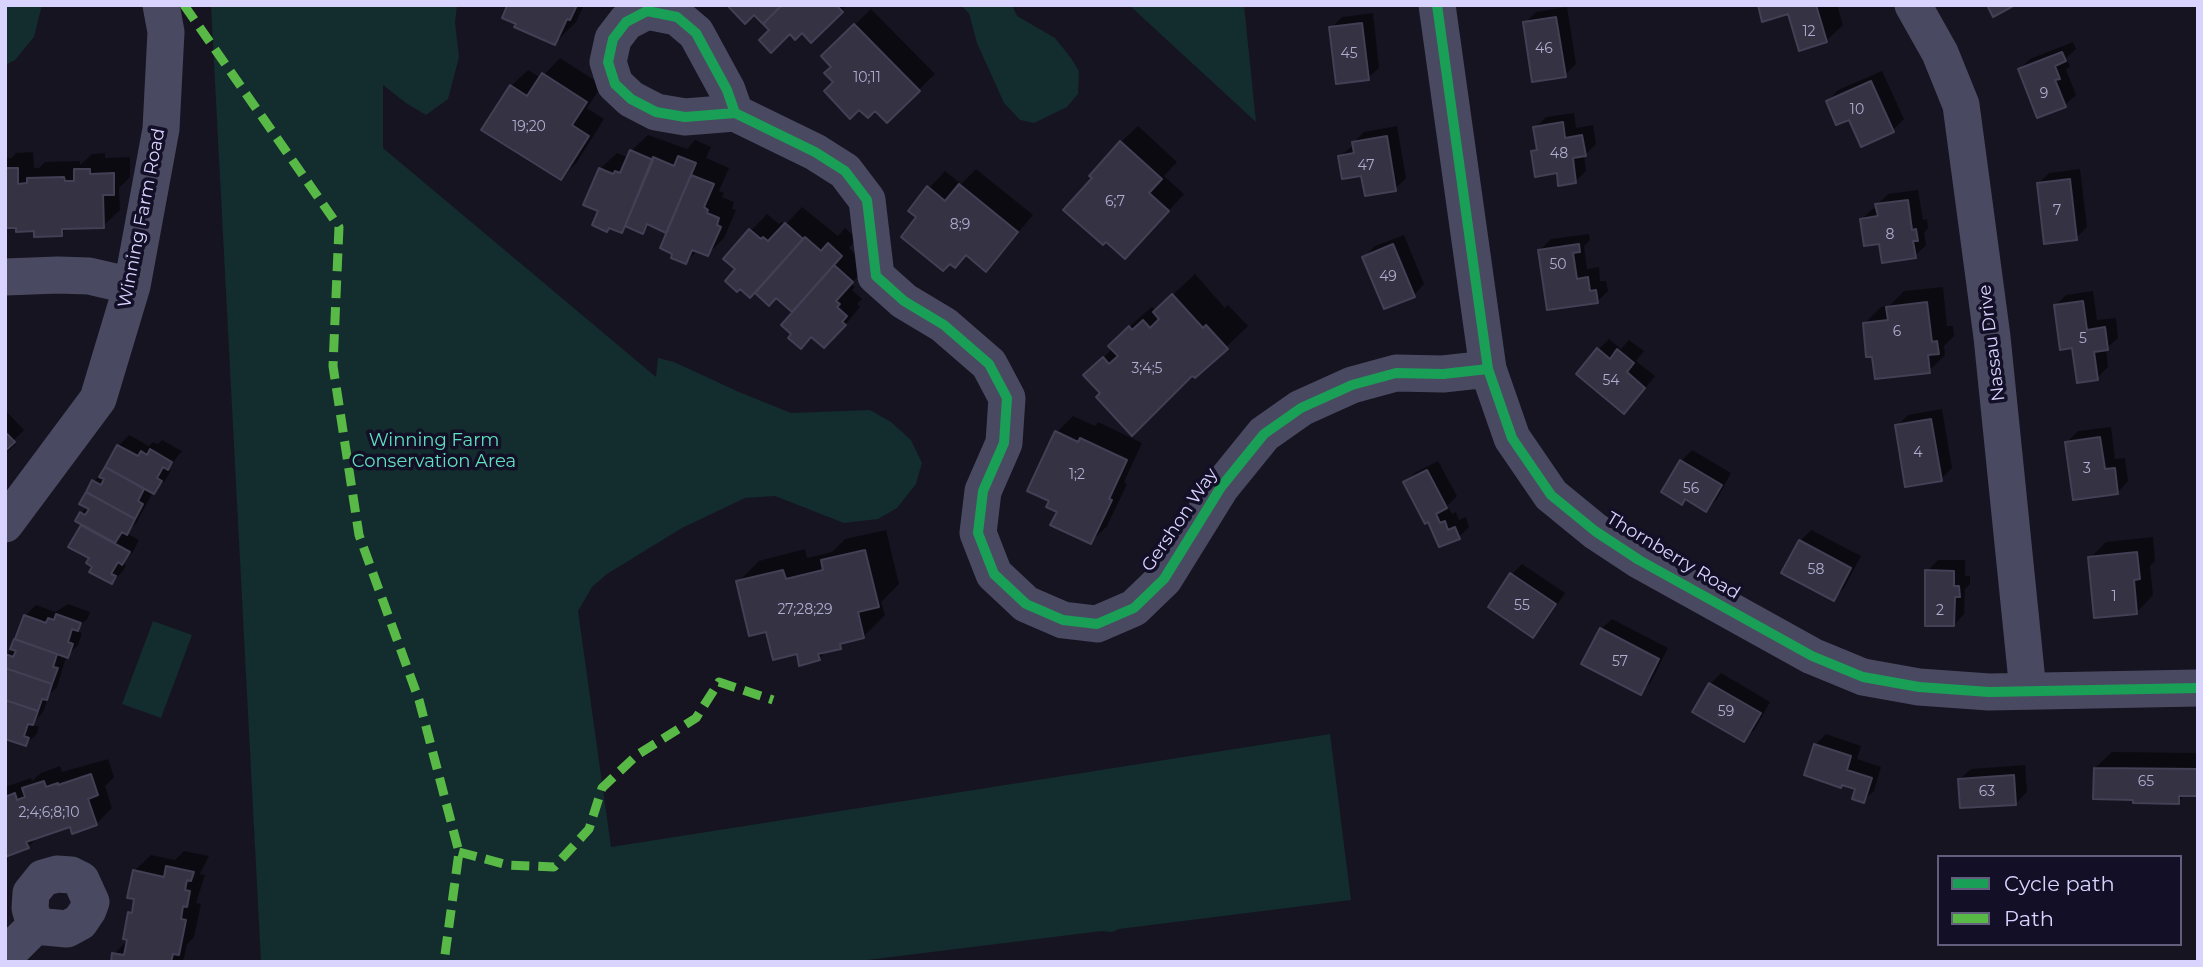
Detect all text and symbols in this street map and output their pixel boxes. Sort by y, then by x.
house number: 12 [1802,24,1816,40]
house number: 46 [1535,41,1553,57]
house number: 45 [1340,46,1358,62]
house number: 10;11 [853,70,881,86]
house number: 9 [2040,86,2048,102]
house number: 10 [1850,102,1864,118]
house number: 19;20 [512,119,546,135]
street label: Winning Farm Road [114,126,170,310]
house number: 48 [1550,146,1568,162]
house number: 47 [1358,158,1374,174]
house number: 6;7 [1105,194,1125,210]
house number: 7 [2053,203,2061,219]
house number: 8;9 [950,217,970,233]
house number: 8 [1886,227,1894,243]
house number: 50 [1549,257,1567,273]
house number: 49 [1379,269,1397,285]
street label: Nassau Drive [1974,283,2010,403]
house number: 6 [1893,324,1901,340]
house number: 5 [2079,331,2087,347]
house number: 3;4;5 [1131,361,1163,377]
house number: 54 [1602,373,1620,389]
park label: Winning Farm Conservation Area [352,430,516,472]
house number: 4 [1913,445,1923,461]
house number: 3 [2083,461,2091,477]
street label: Gershon Way [1137,464,1223,576]
house number: 1;2 [1069,467,1085,483]
house number: 56 [1683,481,1699,497]
street label: Thornberry Road [1602,508,1744,604]
house number: 58 [1808,562,1824,578]
house number: 1 [2111,589,2117,605]
house number: 55 [1514,598,1530,614]
house number: 27;28;29 [777,602,833,618]
house number: 2 [1936,603,1944,619]
house number: 57 [1612,654,1628,670]
house number: 59 [1718,704,1734,720]
house number: 65 [2138,774,2154,790]
house number: 63 [1979,784,1995,800]
house number: 2;4;6;8;10 [19,805,79,821]
legend [1937,855,2182,946]
text: Cycle path [2004,871,2115,896]
text: Path [2004,906,2054,931]

